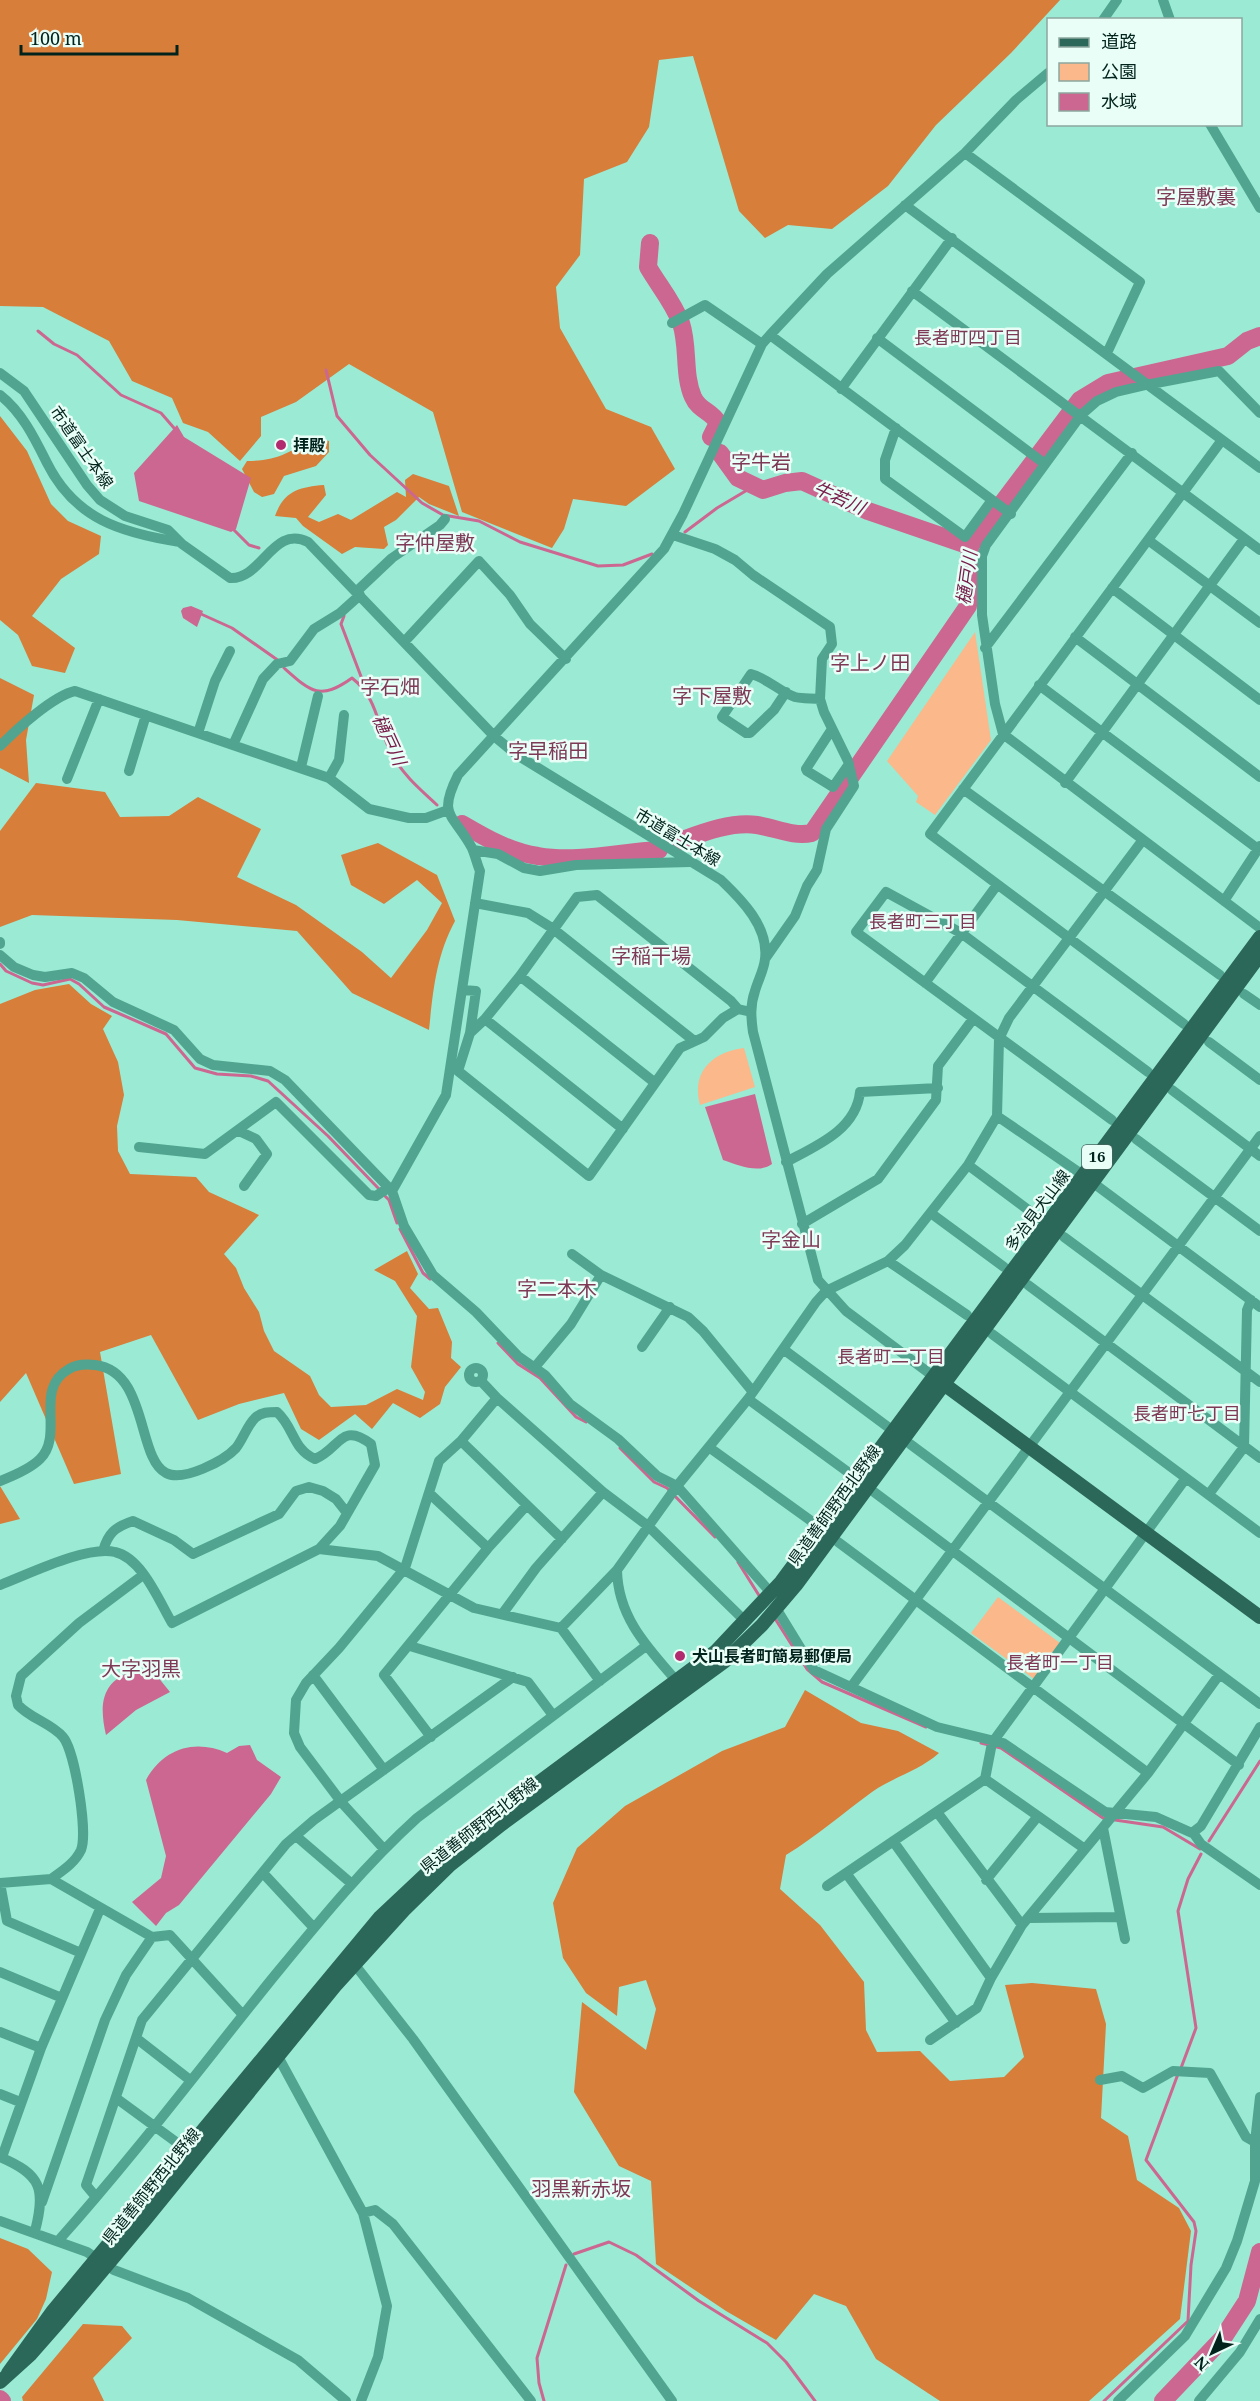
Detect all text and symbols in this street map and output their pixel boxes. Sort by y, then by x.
scale bar [21,18,177,56]
legend [1047,18,1242,126]
text: 100 m [30,26,82,50]
text: 道路 [1101,29,1137,53]
text: 公園 [1101,59,1137,83]
text: 水域 [1101,89,1137,113]
district label: 字屋敷裏 [1156,183,1236,210]
district label: 長者町四丁目 [914,325,1022,349]
street label: 市道富士本線 [45,401,119,493]
place label: 拝殿 [293,434,325,456]
marker: 拝殿 [274,438,288,452]
district label: 字牛岩 [731,448,791,475]
water label: 牛若川 [810,475,871,520]
district label: 字仲屋敷 [395,529,475,556]
water label: 樋戸川 [950,547,982,606]
district label: 字上ノ田 [830,649,910,676]
district label: 字石畑 [360,673,420,700]
district label: 字下屋敷 [672,682,752,709]
water label: 樋戸川 [368,710,413,771]
district label: 字早稲田 [508,737,588,764]
street label: 市道富士本線 [631,803,725,871]
district label: 長者町三丁目 [869,909,977,933]
district label: 字稲干場 [611,942,691,969]
road number: 16 [1082,1145,1112,1169]
street label: 多治見犬山線 [999,1165,1075,1255]
district label: 字金山 [761,1226,821,1253]
district label: 字二本木 [517,1275,597,1302]
district label: 長者町二丁目 [837,1344,945,1368]
district label: 長者町七丁目 [1133,1401,1241,1425]
street label: 県道善師野西北野線 [783,1440,885,1570]
place label: 犬山長者町簡易郵便局 [692,1645,852,1667]
marker: 犬山長者町簡易郵便局 [673,1649,687,1663]
district label: 長者町一丁目 [1006,1650,1114,1674]
district label: 大字羽黒 [101,1655,181,1682]
street label: 県道善師野西北野線 [415,1772,543,1878]
street label: 県道善師野西北野線 [97,2123,205,2249]
district label: 羽黒新赤坂 [531,2175,631,2202]
north arrow [1182,2323,1242,2383]
text: N [1189,2351,1214,2376]

